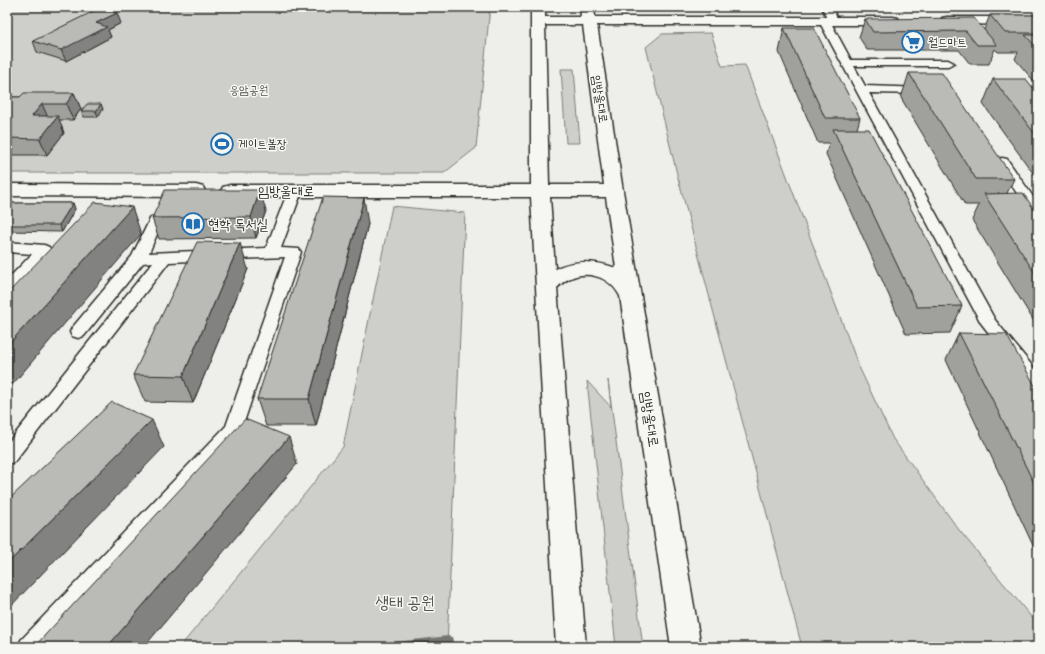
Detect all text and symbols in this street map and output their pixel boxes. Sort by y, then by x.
supermarket icon: 월드마트 [900,29,926,55]
place label: 월드마트 [928,35,967,50]
street label: 임방울대로 [588,74,611,124]
park label: 응암공원 [230,83,268,98]
sports icon: 게이트볼장 [209,131,235,157]
place label: 게이트볼장 [238,137,287,152]
street label: 임방울대로 [258,183,314,200]
library icon: 현학 독서실 [180,211,206,237]
place label: 현학 독서실 [208,216,268,233]
street label: 임방울대로 [637,390,662,448]
park label: 생태 공원 [375,593,435,613]

